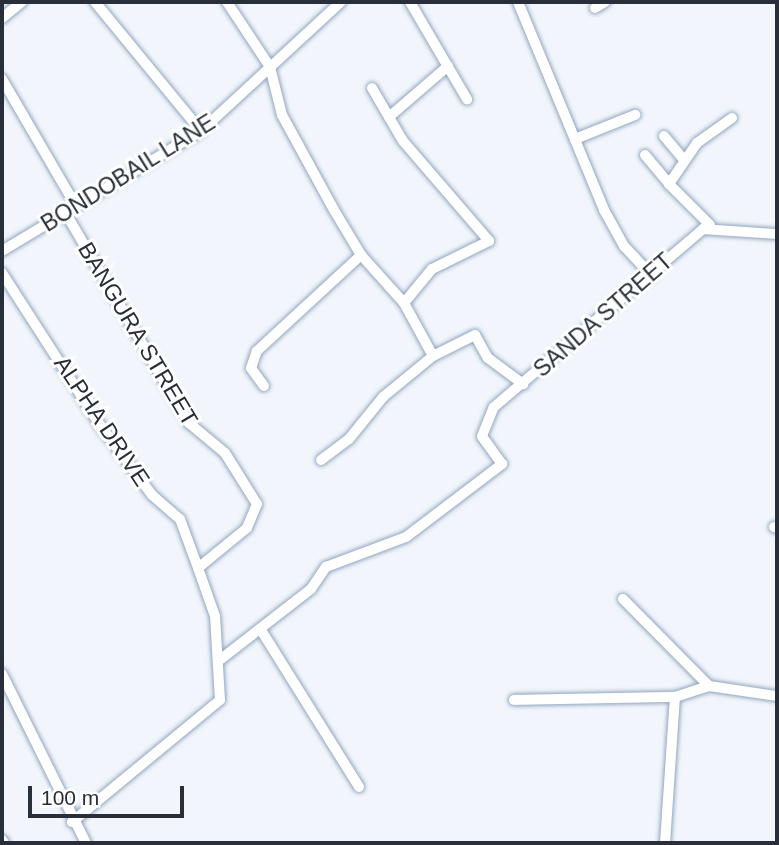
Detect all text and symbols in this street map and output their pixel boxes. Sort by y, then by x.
street label: BONDOBAIL LANE [36,108,220,238]
street label: BANGURA STREET [72,237,204,431]
street label: SANDA STREET [527,247,679,383]
street label: ALPHA DRIVE [48,350,156,492]
scale bar [32,772,187,816]
text: 100 m [41,786,99,809]

